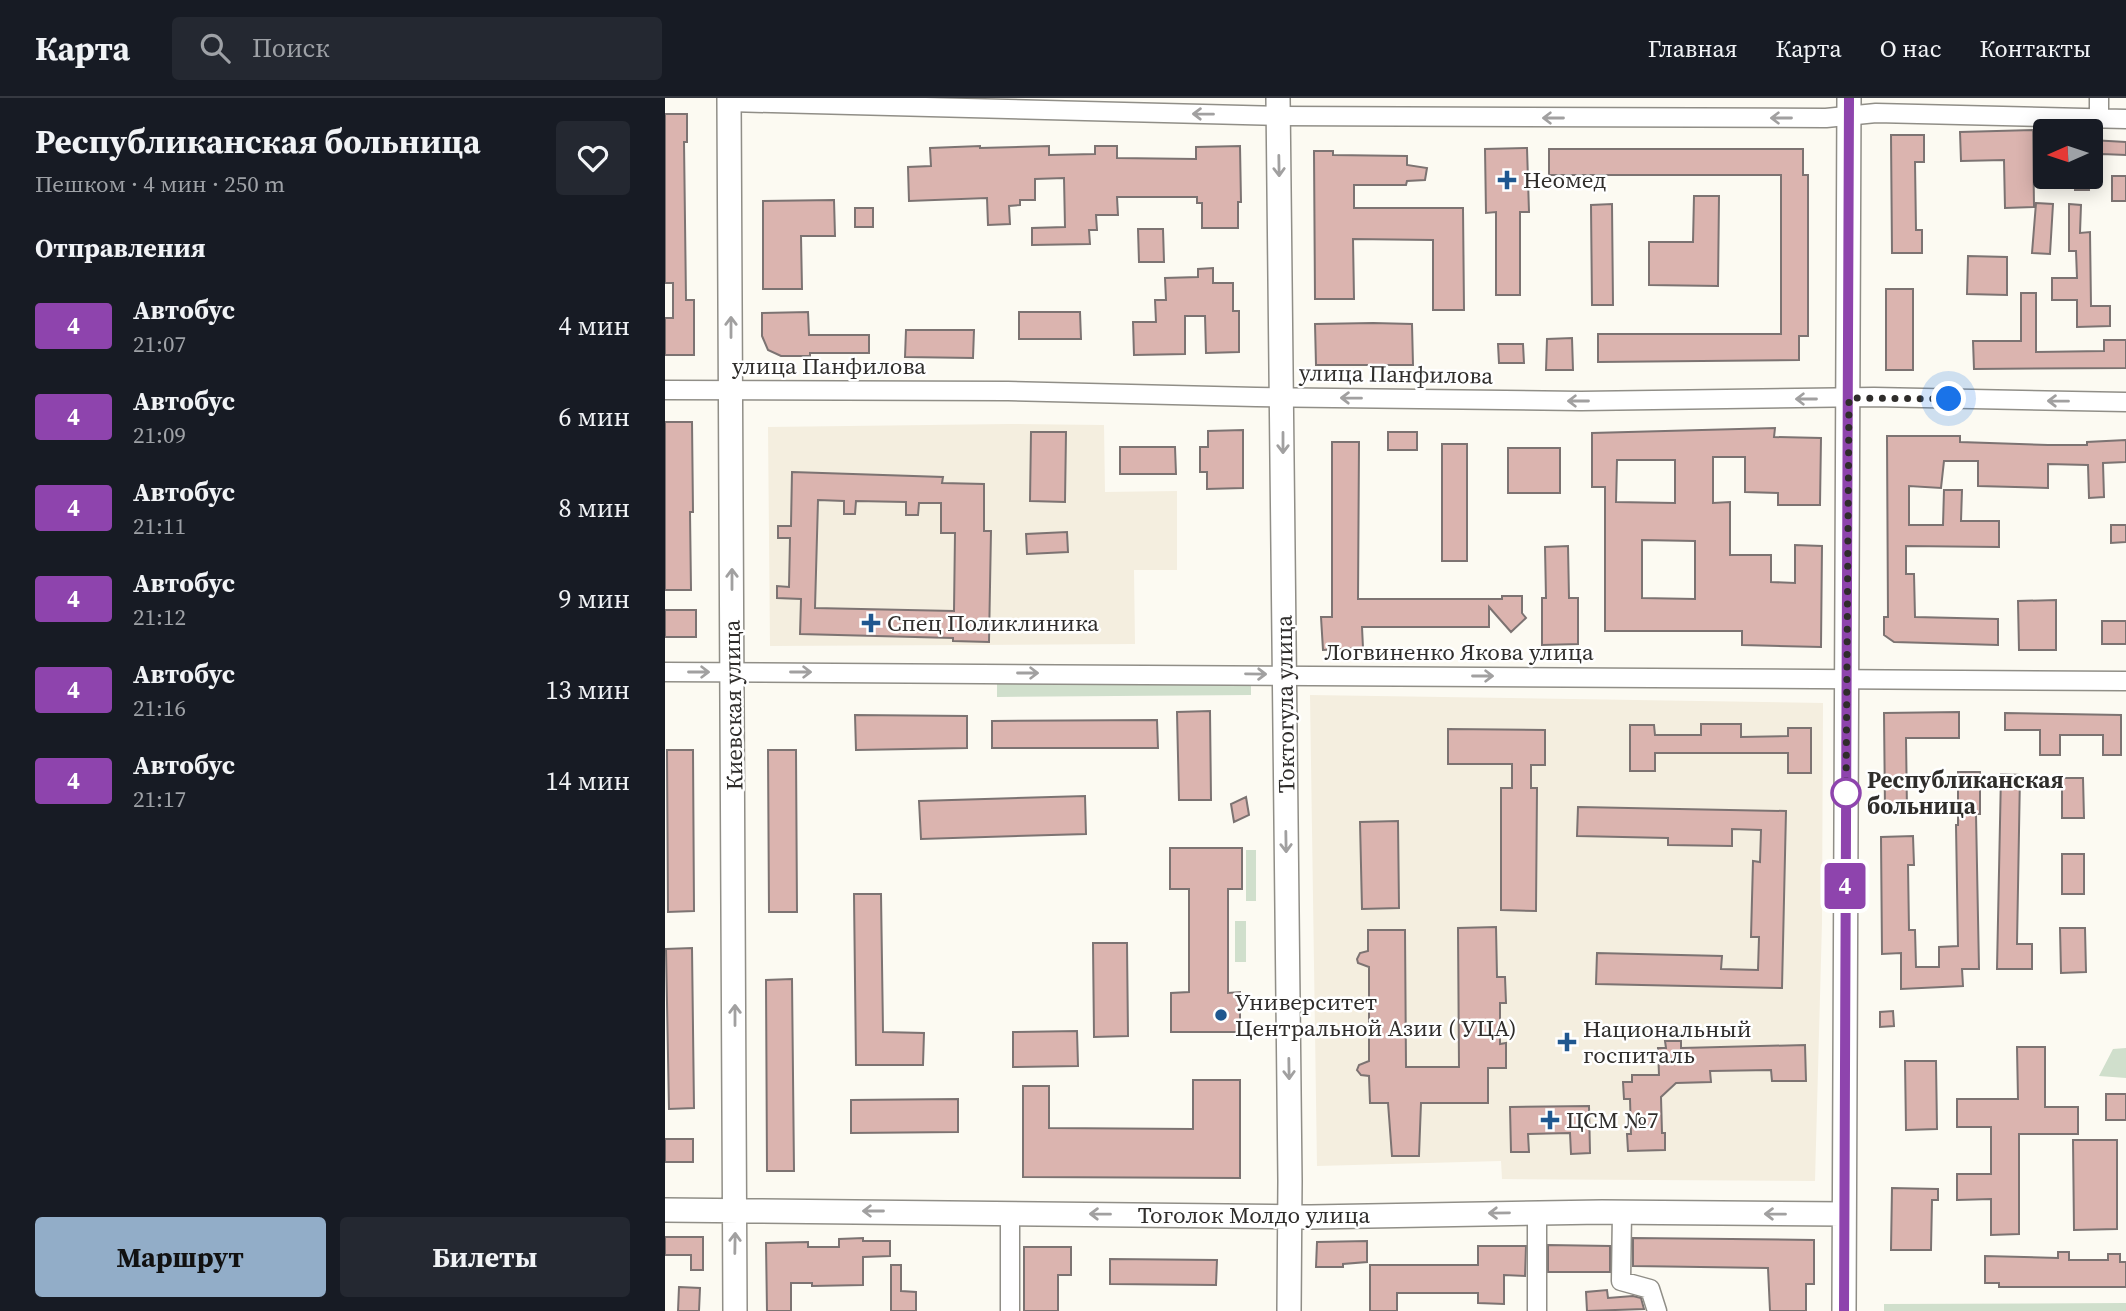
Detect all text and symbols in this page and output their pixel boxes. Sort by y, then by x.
search box [172,17,662,80]
text: Карта [35,26,130,71]
icon: search [196,29,234,67]
text: Поиск [252,30,330,66]
text: Главная [1648,32,1737,65]
text: Карта [1775,32,1842,65]
text: О нас [1880,32,1941,65]
text: Контакты [1979,32,2091,65]
one-way arrow [1192,107,1215,121]
one-way arrow [1542,111,1565,125]
one-way arrow [1770,111,1793,125]
text: Республиканская больница [35,119,480,164]
north arrow [2033,119,2103,189]
map controls [2033,119,2103,189]
button: heart [556,121,630,195]
one-way arrow [1273,154,1286,177]
place label: Неомед [1523,164,1606,196]
text: Пешком · 4 мин · 250 m [35,168,285,200]
marker: Неомед [1497,170,1517,190]
text: Отправления [35,230,206,266]
text: Автобус [133,292,235,328]
text: 4 мин [558,308,630,344]
text: 4 [67,309,80,342]
one-way arrow [724,316,738,339]
text: 21:07 [133,328,186,360]
street label: улица Панфилова [732,350,926,382]
street label: улица Панфилова [1299,356,1494,392]
your location [1931,381,1966,416]
text: Автобус [133,383,235,419]
one-way arrow [1340,391,1363,405]
one-way arrow [1795,392,1818,406]
one-way arrow [1567,394,1590,407]
one-way arrow [2047,394,2070,408]
text: 6 мин [558,399,630,435]
text: 4 [67,400,80,433]
text: 21:09 [133,419,186,451]
one-way arrow [1276,431,1290,454]
text: Автобус [133,474,235,510]
text: 8 мин [558,490,630,526]
text: 4 [67,491,80,524]
text: 21:11 [133,510,186,542]
text: Автобус [133,565,235,601]
one-way arrow [725,568,739,591]
text: 9 мин [558,581,630,617]
text: 4 [67,582,80,615]
text: 21:12 [133,601,186,633]
place label: Спец Поликлиника [887,607,1099,639]
marker: Спец Поликлиника [861,613,881,633]
street label: Токтогула улица [1267,614,1303,793]
street label: Киевская улица [716,619,750,791]
street label: Логвиненко Якова улица [1324,636,1594,668]
text: Автобус [133,656,235,692]
one-way arrow [687,665,710,679]
one-way arrow [789,665,812,679]
one-way arrow [1016,666,1039,680]
one-way arrow [1244,667,1267,681]
one-way arrow [1471,669,1494,683]
text: 13 мин [545,672,630,708]
text: 4 [67,673,80,706]
text: 21:16 [133,692,186,724]
text: Автобус [133,747,235,783]
text: 14 мин [545,763,630,799]
text: 4 [67,764,80,797]
place label: Республиканская больница [1867,764,2064,822]
marker: Республиканская больница [1831,778,1861,808]
text: 21:17 [133,783,186,815]
one-way arrow [1280,830,1293,853]
line badge: 4 [1822,863,1868,909]
text: 4 [1838,869,1852,902]
place label: Университет Центральной Азии ( УЦА) [1235,986,1517,1044]
one-way arrow [728,1004,742,1027]
marker: Университет Центральной Азии ( УЦА) [1213,1007,1229,1023]
place label: Национальный госпиталь [1583,1013,1752,1071]
marker: Национальный госпиталь [1557,1032,1577,1052]
one-way arrow [1282,1057,1296,1080]
place label: ЦСМ №7 [1566,1104,1658,1136]
marker: ЦСМ №7 [1540,1110,1560,1130]
street label: Тоголок Молдо улица [1138,1199,1370,1231]
one-way arrow [861,1204,884,1218]
one-way arrow [1488,1206,1511,1220]
one-way arrow [1089,1207,1112,1221]
one-way arrow [1764,1207,1787,1221]
button: Маршрут [35,1217,326,1297]
button: Билеты [340,1217,630,1297]
one-way arrow [729,1232,742,1255]

